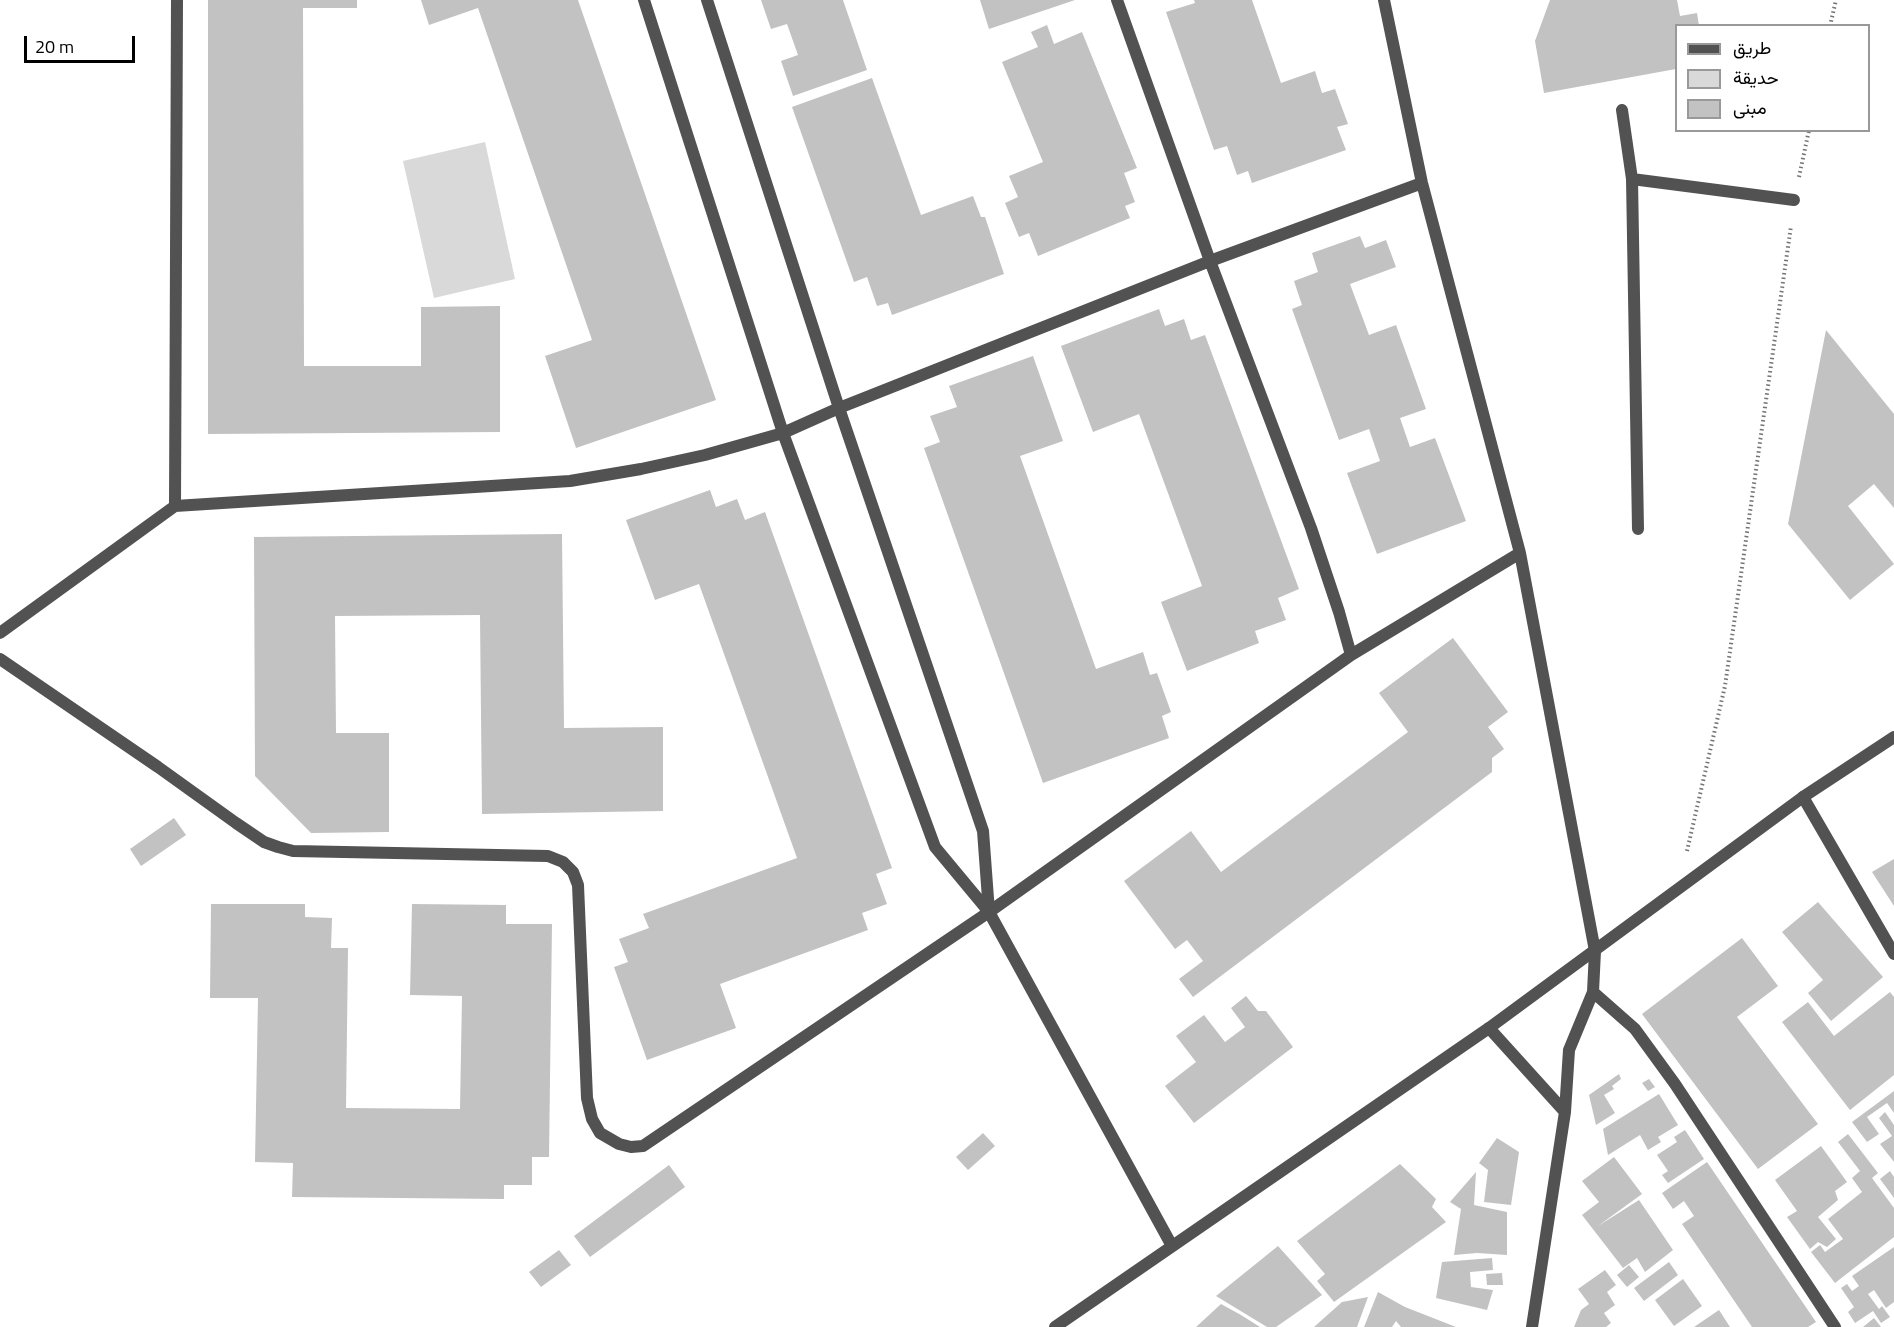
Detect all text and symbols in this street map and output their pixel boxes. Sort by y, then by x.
scale bar [27,24,138,62]
legend [1675,24,1870,132]
text: 20 m [35,33,74,60]
text: طريق [1733,34,1771,61]
text: حديقة [1733,64,1779,91]
text: مبنى [1733,94,1767,121]

